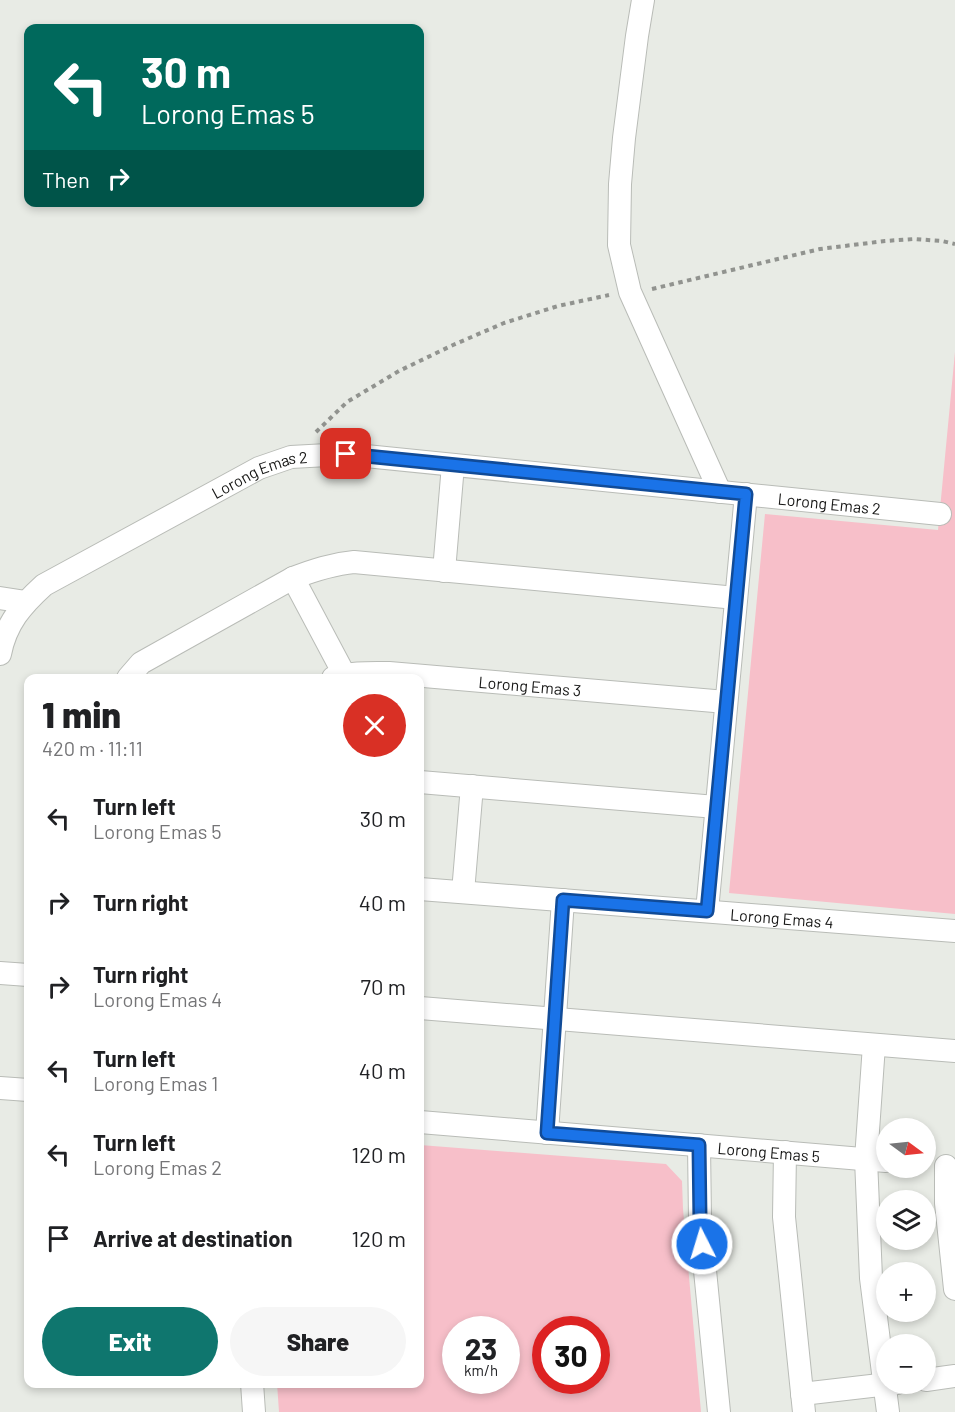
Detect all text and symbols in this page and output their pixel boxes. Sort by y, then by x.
text: 30 m [141,46,231,96]
icon: left [42,48,120,126]
text: Lorong Emas 5 [141,97,315,129]
icon: right [102,162,135,195]
text: Then [42,166,90,192]
pin [320,428,371,479]
icon: arrive [329,437,362,470]
street label: Lorong Emas 2 [208,447,308,502]
street label: Lorong Emas 2 [777,488,882,517]
street label: Lorong Emas 3 [478,671,582,699]
text: 1 min [42,692,121,735]
button: close [343,694,406,757]
text: 420 m · 11:11 [42,736,143,760]
text: Turn left [93,793,176,819]
icon: left [42,802,75,835]
text: 30 m [360,805,406,831]
text: Lorong Emas 5 [93,819,222,843]
icon: right [42,886,75,919]
text: Turn right [93,889,188,915]
text: 40 m [359,889,406,915]
street label: Lorong Emas 4 [730,904,834,931]
text: Turn right [93,961,188,987]
icon: right [42,970,75,1003]
text: 70 m [361,973,406,999]
text: Lorong Emas 4 [93,987,222,1011]
text: Turn left [93,1045,176,1071]
icon: left [42,1054,75,1087]
text: 40 m [359,1057,406,1083]
text: Lorong Emas 1 [93,1071,218,1095]
north arrow [876,1118,936,1178]
map controls [876,1118,936,1394]
text: Turn left [93,1129,176,1155]
street label: Lorong Emas 5 [717,1137,821,1165]
icon: left [42,1138,75,1171]
text: 120 m [351,1141,406,1167]
text: Lorong Emas 2 [93,1155,222,1179]
button: layers [876,1190,936,1250]
position arrow [670,1212,734,1276]
icon: arrive [42,1222,75,1255]
text: Arrive at destination [93,1225,292,1251]
text: 120 m [351,1225,406,1251]
button: + [876,1262,936,1322]
button: Exit [42,1307,218,1376]
button: Share [230,1307,406,1376]
speed limit sign: 30 [532,1316,610,1394]
text: 23 [465,1330,497,1366]
button: − [876,1334,936,1394]
text: km/h [464,1361,498,1379]

